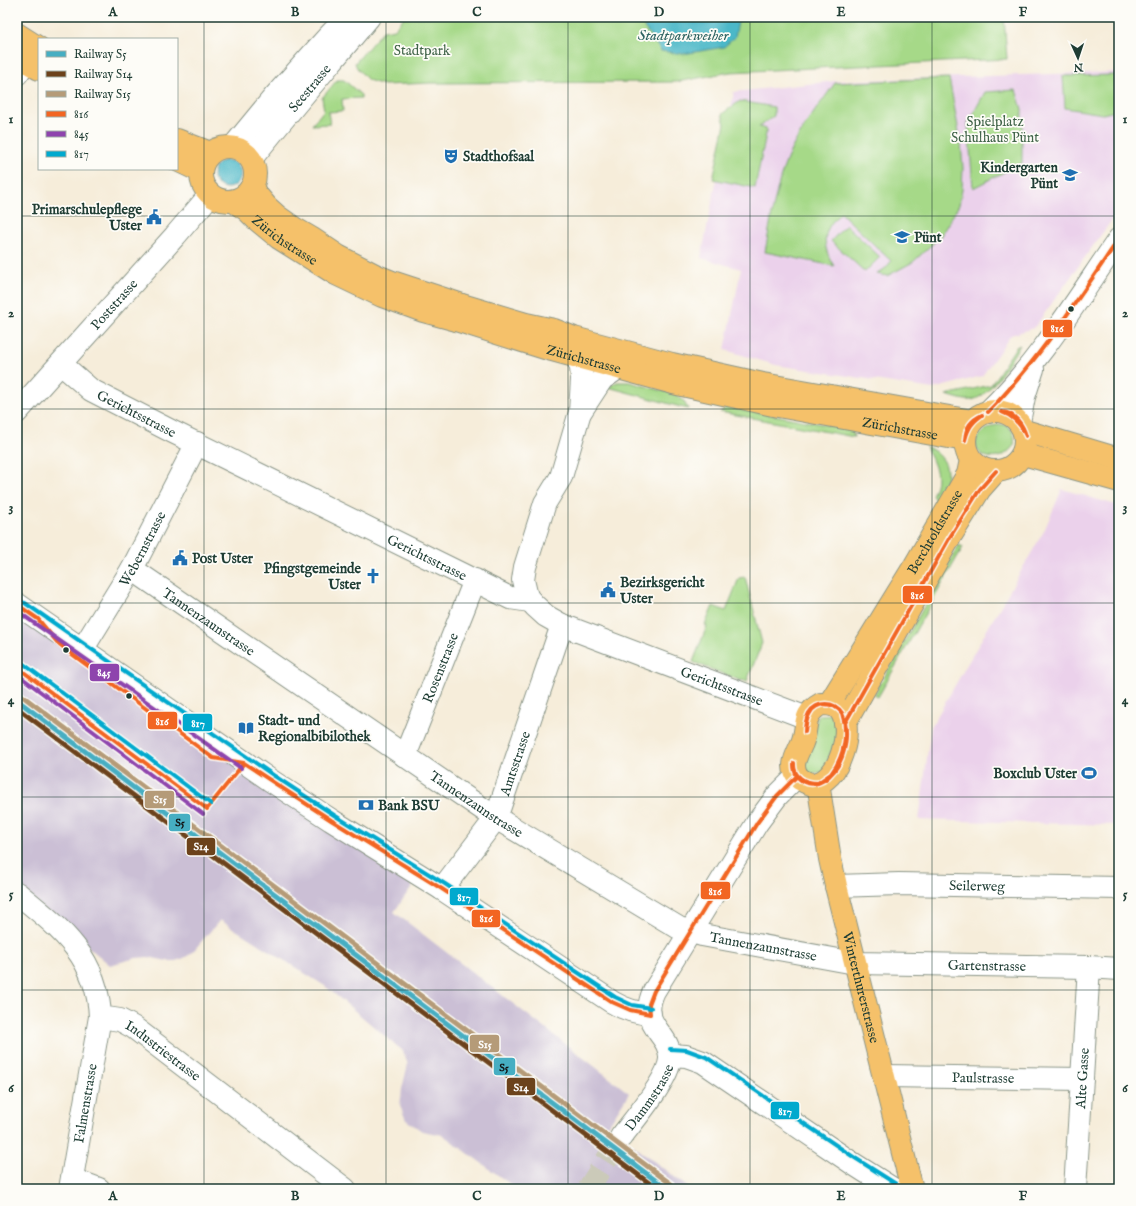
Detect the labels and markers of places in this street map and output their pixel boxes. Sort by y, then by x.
theatre icon: Stadthofsaal [442,147,460,165]
place label: Stadthofsaal [463,148,535,166]
place label: Kindergarten Pünt [980,159,1059,193]
school or university icon: Kindergarten Pünt [1061,166,1079,184]
place label: Primarschulepflege Uster [32,201,143,235]
public building icon: Primarschulepflege Uster [145,208,163,226]
school or university icon: Pünt [893,228,911,246]
place label: Pünt [914,229,942,247]
unlabelled marker [1066,304,1076,314]
public building icon: Post Uster [171,549,189,567]
place label: Post Uster [192,550,254,568]
place label: Pfingstgemeinde Uster [264,560,362,594]
church icon: Pfingstgemeinde Uster [364,567,382,585]
place label: Bezirksgericht Uster [619,574,705,608]
public building icon: Bezirksgericht Uster [599,581,617,599]
unlabelled marker [61,645,71,655]
unlabelled marker [124,691,134,701]
place label: Stadt- und Regionalbibilothek [258,712,371,746]
library icon: Stadt- und Regionalbibilothek [237,719,255,737]
sports icon: Boxclub Uster [1080,764,1098,782]
place label: Boxclub Uster [993,765,1078,783]
bank icon: Bank BSU [357,796,375,814]
place label: Bank BSU [378,797,441,815]

